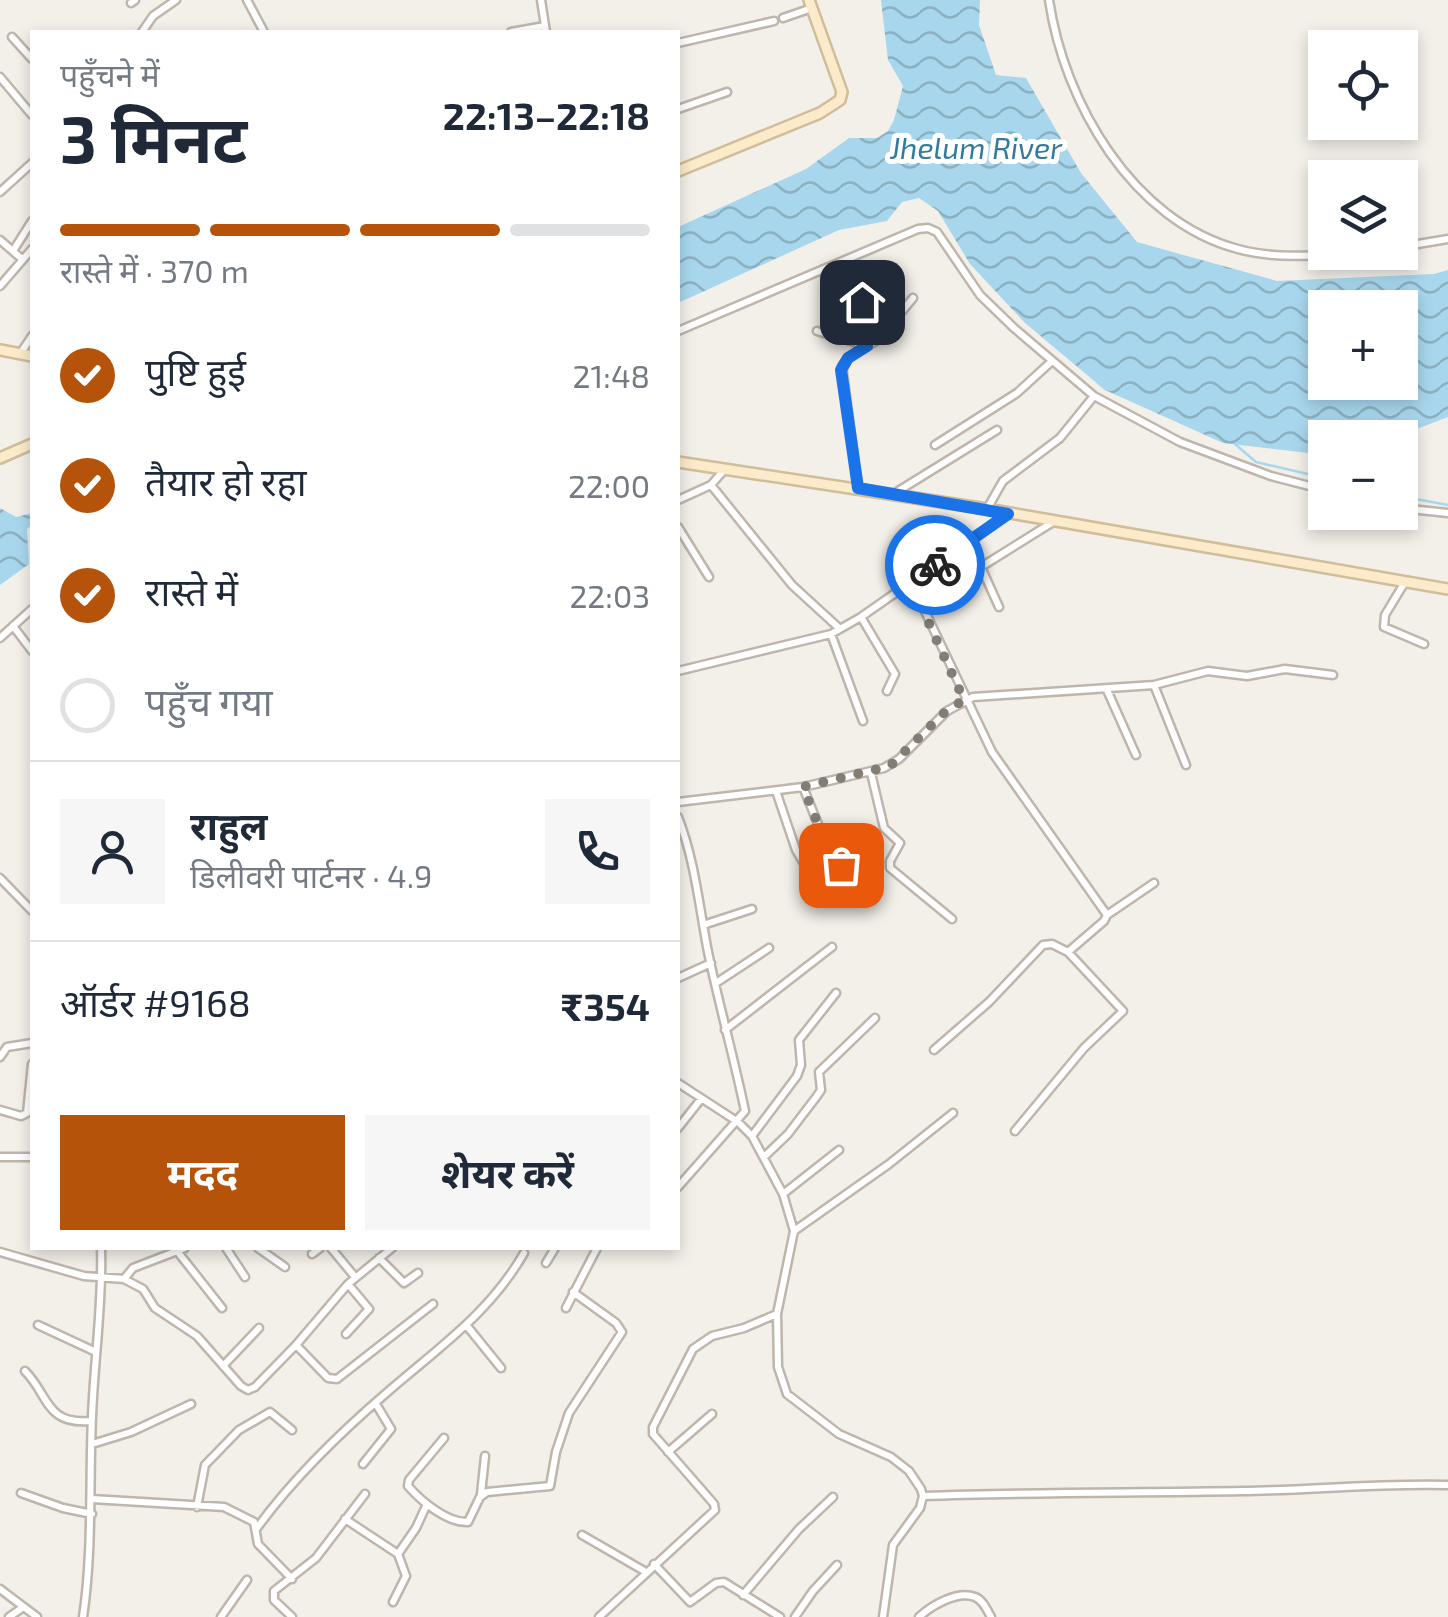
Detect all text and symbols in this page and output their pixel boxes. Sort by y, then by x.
map controls [1308,30,1418,530]
button: locate [1308,30,1418,140]
text: पहुँचने में [60,55,160,93]
text: 22:13–22:18 [443,92,650,138]
text: 3 मिनट [60,98,247,176]
water label: Jhelum River [889,129,1063,165]
button: layers [1308,160,1418,270]
text: रास्ते में · 370 m [60,251,249,289]
pin [820,260,905,345]
icon: home [835,275,890,330]
button: + [1308,290,1418,400]
icon: check [60,348,115,403]
text: पुष्टि हुई [145,348,246,394]
text: 21:48 [573,356,650,394]
button: − [1308,420,1418,530]
icon: check [60,458,115,513]
text: तैयार हो रहा [145,458,307,504]
text: 22:00 [568,466,650,504]
courier [885,515,985,615]
icon: bike [908,538,963,593]
icon: check [60,568,115,623]
text: रास्ते में [145,568,238,614]
text: 22:03 [569,576,650,614]
text: पहुँच गया [145,678,273,724]
button: person [60,799,165,904]
button: phone [545,799,650,904]
text: राहुल [190,802,267,848]
pin [799,823,884,908]
icon: bag [814,838,869,893]
text: डिलीवरी पार्टनर · 4.9 [190,856,432,894]
text: ऑर्डर #9168 [60,979,251,1025]
text: ₹354 [561,983,650,1029]
button: मदद [60,1115,345,1230]
button: शेयर करें [365,1115,650,1230]

